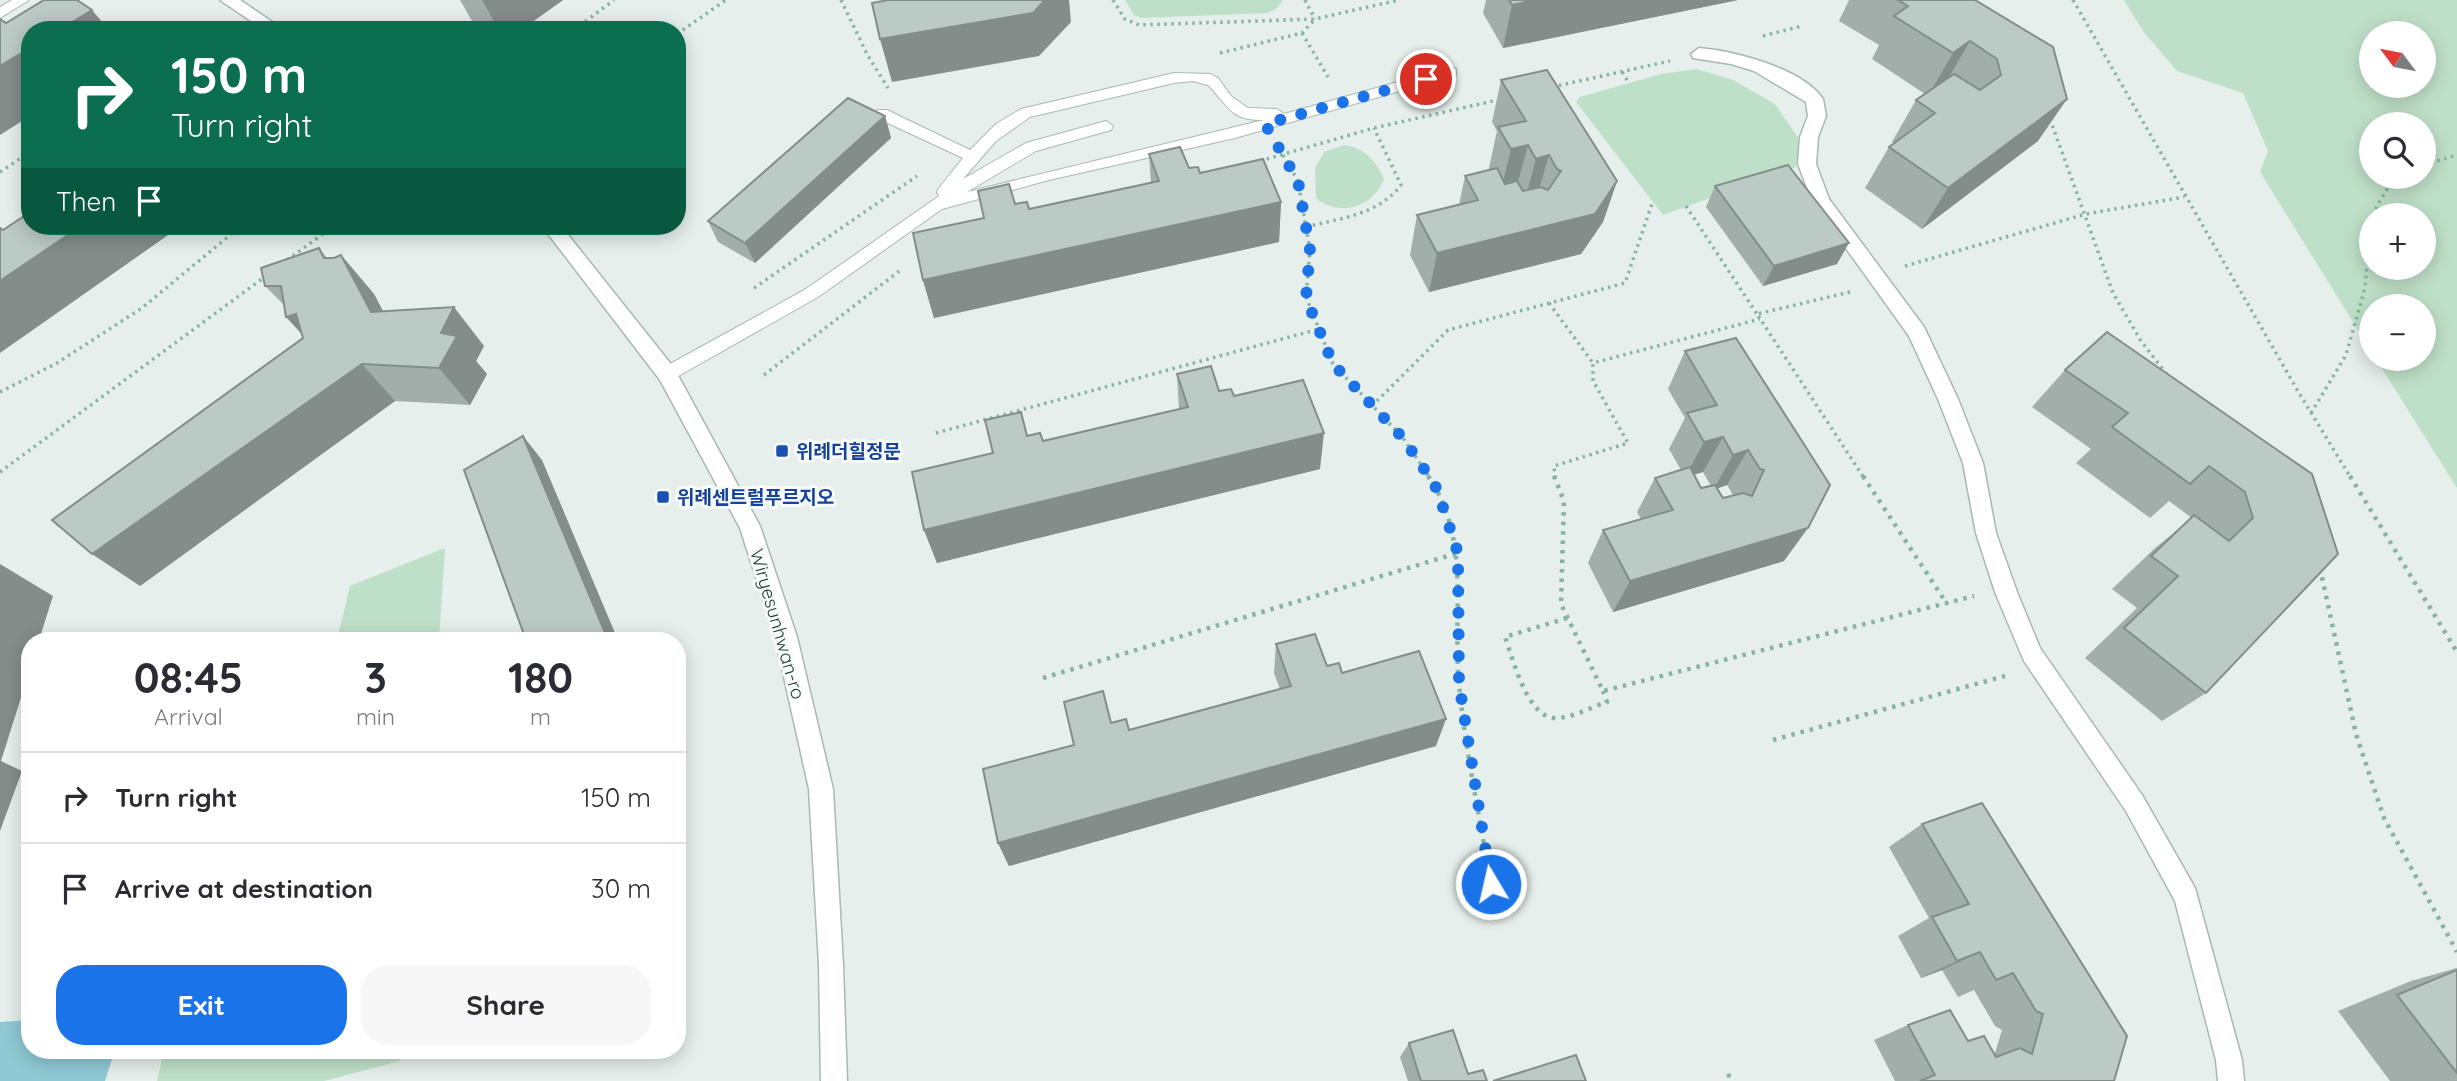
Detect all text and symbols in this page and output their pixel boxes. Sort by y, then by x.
north arrow [2359,21,2436,98]
map controls [2359,21,2436,371]
text: 150 m [171,44,307,105]
icon: right [56,49,147,140]
pin [1396,49,1456,109]
icon: arrive [1407,60,1445,98]
text: Turn right [171,105,312,145]
button: search [2359,112,2436,189]
icon: arrive [130,182,168,220]
text: Then [56,185,116,218]
button: + [2359,203,2436,280]
button: − [2359,294,2436,371]
place label: 위례더힐정문 [796,439,901,463]
marker: 위례더힐정문 [774,443,790,459]
place label: 위례센트럴푸르지오 [677,485,834,509]
marker: 위례센트럴푸르지오 [655,489,671,505]
street label: Wiryesunhwan-ro [745,546,811,702]
text: 08:45 [134,651,243,704]
text: 3 [364,651,387,704]
text: 180 [508,651,573,704]
text: Arrival [154,702,223,731]
text: min [356,702,395,731]
text: m [530,702,551,731]
icon: right [56,779,94,817]
text: Turn right [115,781,237,814]
text: 150 m [581,781,651,814]
position arrow [1454,847,1528,921]
icon: arrive [56,870,94,908]
text: Arrive at destination [115,872,373,905]
text: 30 m [591,872,651,905]
button: Exit [56,965,347,1045]
button: Share [361,965,651,1045]

